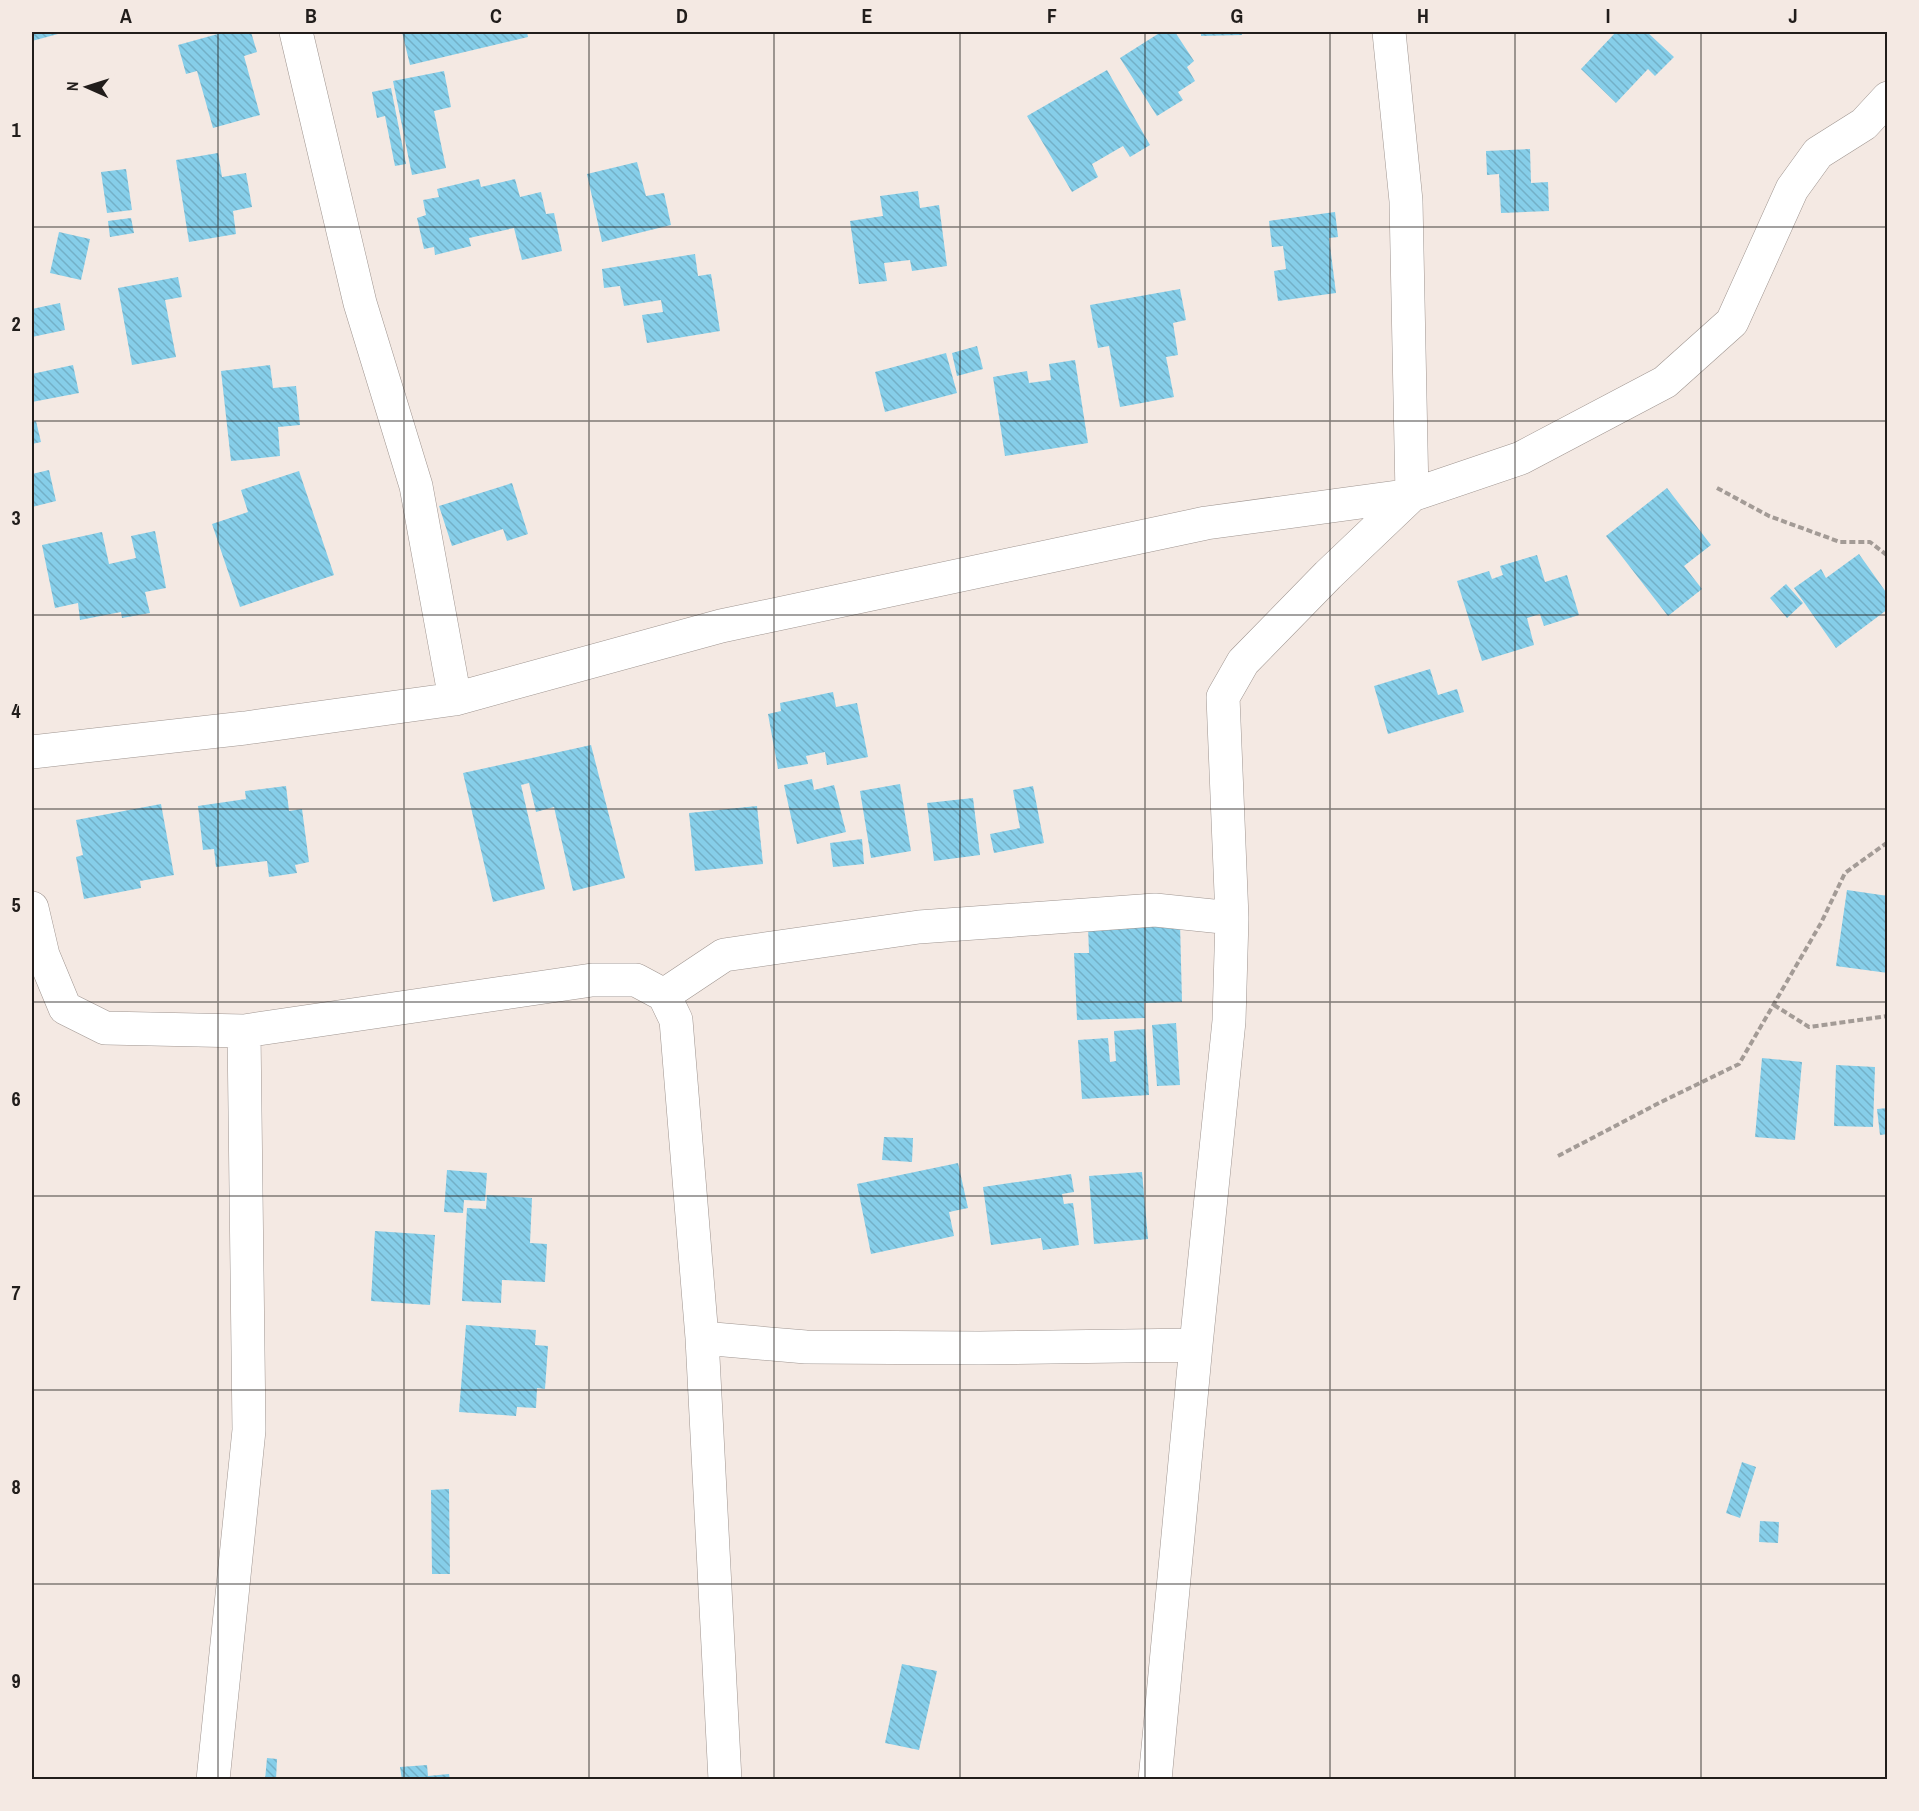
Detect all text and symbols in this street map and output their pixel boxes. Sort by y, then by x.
text: A [120,2,132,29]
text: B [305,2,317,29]
text: C [490,2,502,29]
text: D [676,2,688,29]
text: E [862,2,873,29]
text: F [1047,2,1057,29]
text: G [1231,2,1243,29]
text: H [1417,2,1429,29]
text: I [1606,2,1610,29]
text: J [1788,2,1798,29]
north arrow [57,57,117,117]
text: N [61,81,83,92]
text: 1 [11,116,21,143]
text: 2 [11,310,21,337]
text: 3 [11,504,21,531]
text: 4 [11,697,21,724]
text: 5 [11,891,21,918]
text: 6 [11,1085,21,1112]
text: 7 [11,1279,21,1306]
text: 8 [11,1473,21,1500]
text: 9 [11,1667,21,1694]

